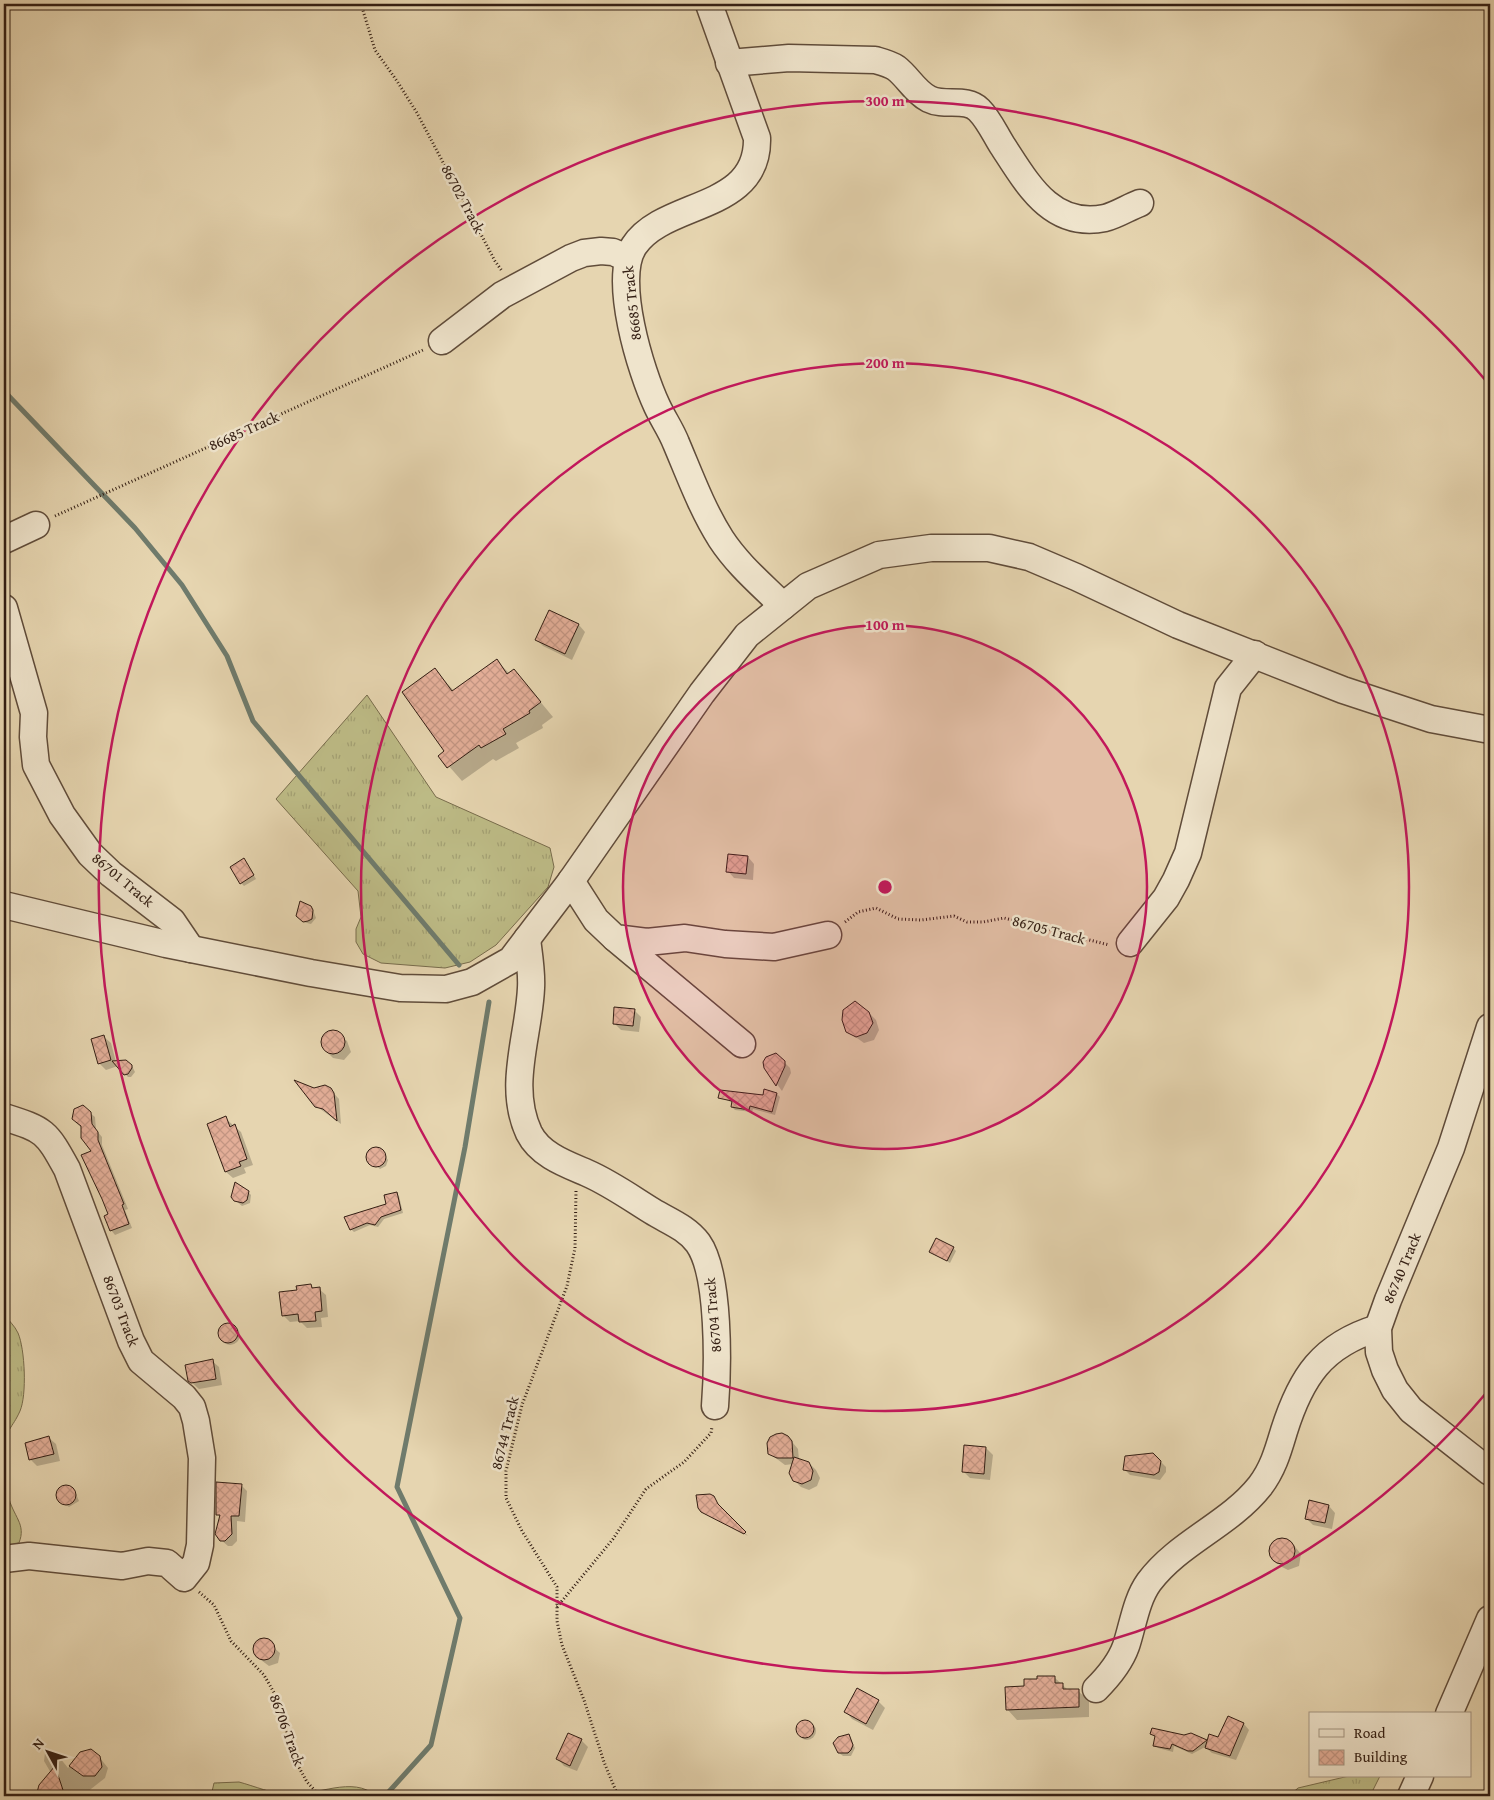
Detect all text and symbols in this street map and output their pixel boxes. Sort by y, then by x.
text: 300 m [865,90,905,111]
street label: 86702 Track [437,161,490,237]
street label: 86685 Track [617,264,646,341]
text: 200 m [865,352,905,373]
street label: 86685 Track [205,406,283,455]
text: 100 m [865,614,905,635]
street label: 86701 Track [88,847,159,912]
centre of rings [876,878,894,896]
street label: 86705 Track [1010,910,1088,949]
street label: 86740 Track [1377,1229,1426,1306]
street label: 86703 Track [98,1272,145,1350]
street label: 86704 Track [699,1276,726,1353]
street label: 86744 Track [485,1394,524,1472]
street label: 86706 Track [265,1691,310,1769]
legend [1309,1712,1472,1778]
text: Road [1354,1722,1385,1743]
north arrow [22,1728,72,1778]
text: N [27,1733,49,1754]
text: Building [1354,1746,1408,1767]

